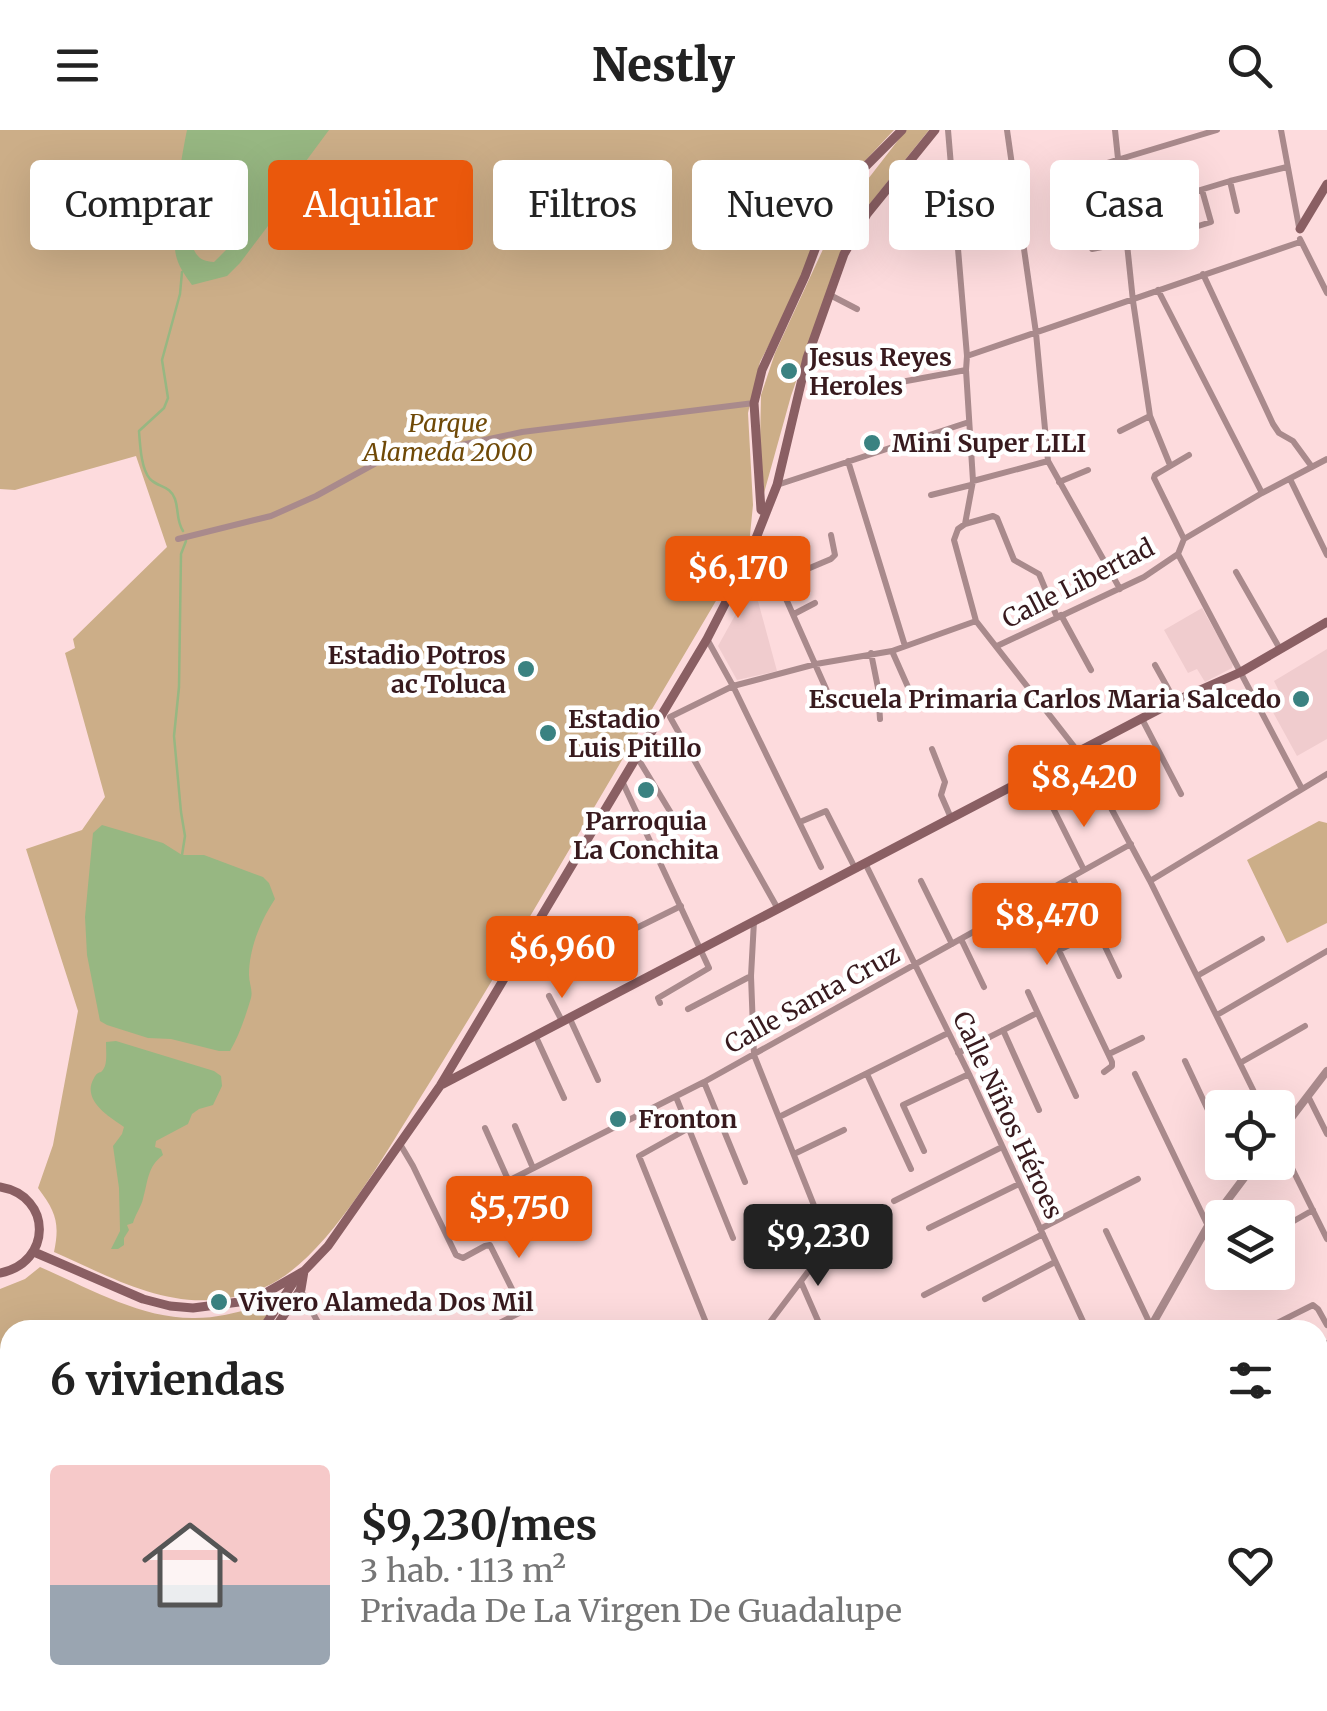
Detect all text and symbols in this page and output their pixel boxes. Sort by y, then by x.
text: Nestly [592,37,735,93]
icon: menu [50,38,105,93]
icon: search [1222,38,1277,93]
chip: Comprar [30,160,248,250]
chip: Alquilar [268,160,473,250]
chip: Filtros [493,160,672,250]
chip: Nuevo [692,160,869,250]
chip: Piso [889,160,1030,250]
chip: Casa [1050,160,1199,250]
place label: Jesus Reyes Heroles [808,341,952,402]
marker: Jesus Reyes Heroles [778,360,800,382]
park label: Parque Alameda 2000 [361,407,533,468]
place label: Mini Super LILI [892,427,1086,459]
marker: Mini Super LILI [861,432,883,454]
street label: Calle Libertad [997,531,1159,635]
pin: $6,170 [657,536,819,621]
text: $6,170 [687,548,789,588]
place label: Estadio Potros ac Toluca [328,639,506,700]
marker: Estadio Potros ac Toluca [515,658,537,680]
place label: Escuela Primaria Carlos Maria Salcedo [809,683,1281,715]
marker: Escuela Primaria Carlos Maria Salcedo [1290,688,1312,710]
place label: Estadio Luis Pitillo [568,703,702,764]
marker: Estadio Luis Pitillo [537,722,559,744]
pin: $8,420 [1003,745,1165,830]
text: $8,420 [1030,757,1138,797]
marker: Parroquia La Conchita [635,779,657,801]
place label: Parroquia La Conchita [573,805,719,866]
pin: $8,470 [966,883,1128,968]
text: $8,470 [994,895,1100,935]
pin: $6,960 [481,916,643,1001]
text: $6,960 [508,928,616,968]
street label: Calle Santa Cruz [719,938,905,1060]
street label: Calle Niños Héroes [946,1006,1070,1224]
map controls [1205,1090,1295,1290]
button: locate [1205,1090,1295,1180]
place label: Fronton [638,1103,737,1135]
marker: Fronton [607,1108,629,1130]
pin: $5,750 [438,1176,600,1261]
text: $5,750 [468,1188,570,1228]
button: layers [1205,1200,1295,1290]
pin: $9,230 [737,1204,899,1289]
text: $9,230 [766,1216,870,1256]
place label: Vivero Alameda Dos Mil [238,1286,534,1318]
marker: Vivero Alameda Dos Mil [208,1291,230,1313]
icon: filters [1223,1353,1278,1408]
text: 6 viviendas [50,1354,286,1406]
text: $9,230/mes [360,1499,597,1551]
icon: home [130,1505,250,1625]
icon: heart [1223,1538,1278,1593]
text: 3 hab. · 113 m² [360,1551,566,1591]
text: Privada De La Virgen De Guadalupe [360,1591,902,1631]

